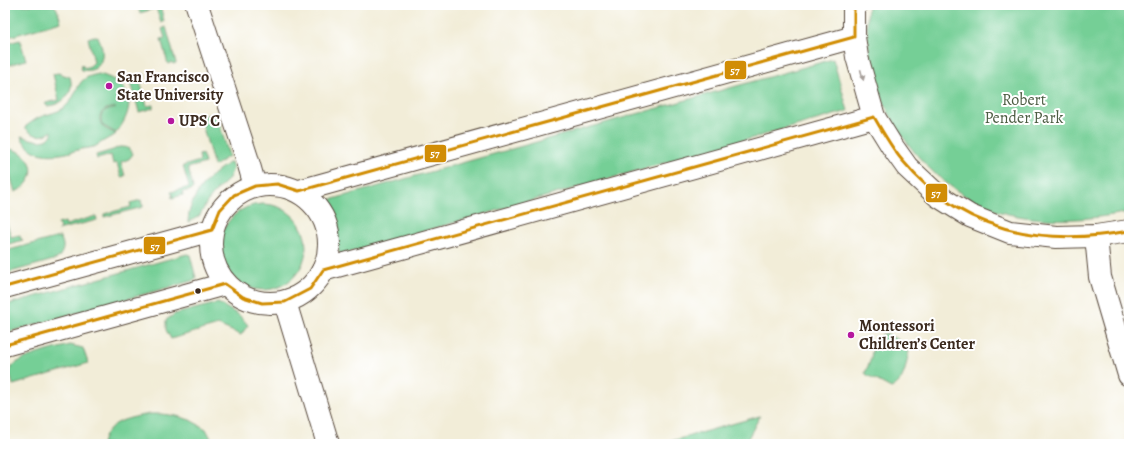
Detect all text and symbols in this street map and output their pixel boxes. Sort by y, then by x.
line badge: 57 [724,60,747,80]
text: 57 [730,63,740,78]
place label: San Francisco State University [117,66,224,106]
one-way arrow [859,69,865,81]
marker: San Francisco State University [104,81,114,91]
park label: Robert Pender Park [984,89,1064,129]
place label: UPS C [179,110,220,132]
marker: UPS C [166,116,176,126]
line badge: 57 [424,144,447,163]
text: 57 [430,146,440,161]
line badge: 57 [925,183,948,203]
text: 57 [931,186,941,201]
line badge: 57 [143,236,166,255]
text: 57 [150,239,160,254]
unlabelled marker [193,286,203,296]
place label: Montessori Children’s Center [859,315,975,355]
marker: Montessori Children’s Center [846,330,856,340]

